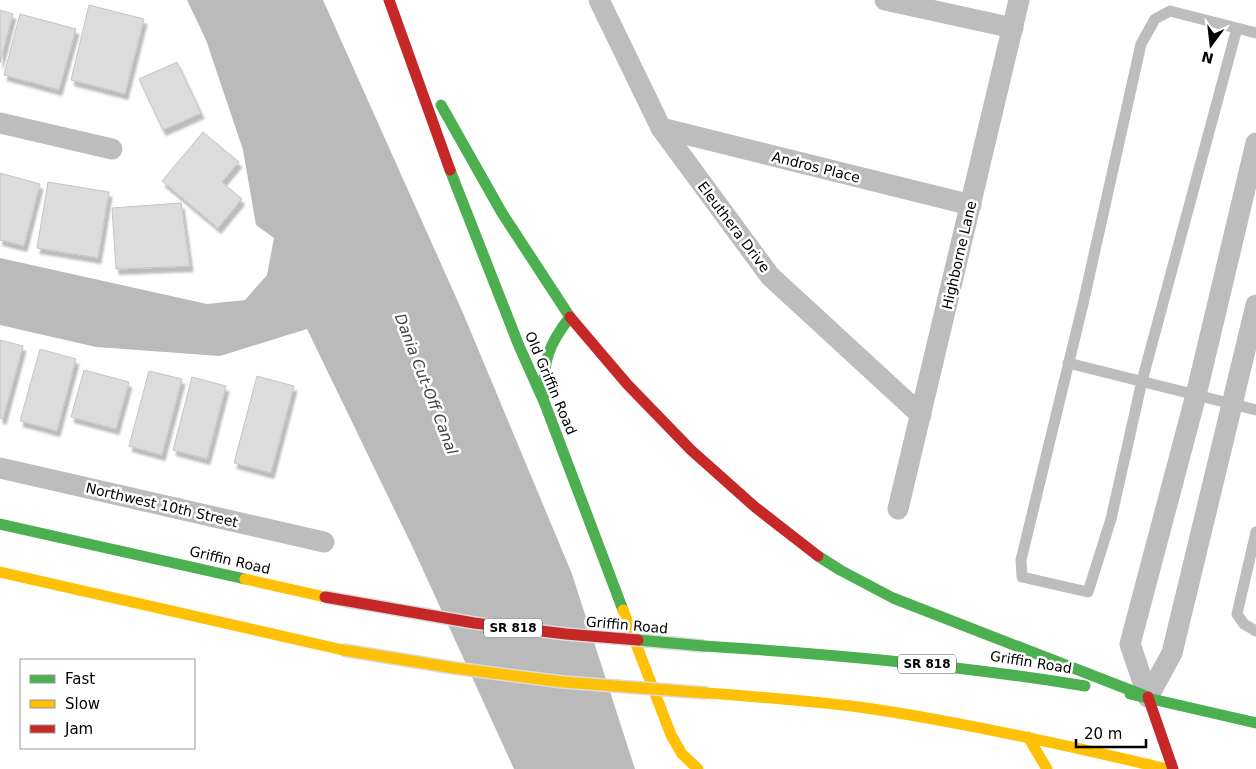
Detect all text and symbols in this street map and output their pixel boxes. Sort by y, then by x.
north arrow [1186,20,1236,70]
text: N [1200,48,1215,67]
street label: Andros Place [770,148,862,186]
street label: Eleuthera Drive [695,179,773,275]
street label: Highborne Lane [939,199,979,311]
water label: Dania Cut-Off Canal [391,311,462,458]
street label: Old Griffin Road [522,329,580,437]
street label: Northwest 10th Street [84,480,240,530]
street label: Griffin Road [188,543,272,577]
street label: Griffin Road [585,613,669,637]
road number: SR 818 [484,618,542,638]
street label: Griffin Road [989,648,1073,676]
road number: SR 818 [898,654,956,674]
legend [20,659,195,749]
text: Fast [65,670,95,688]
text: Slow [65,695,100,713]
scale bar [1076,716,1146,748]
text: Jam [64,720,93,738]
text: 20 m [1084,725,1122,743]

